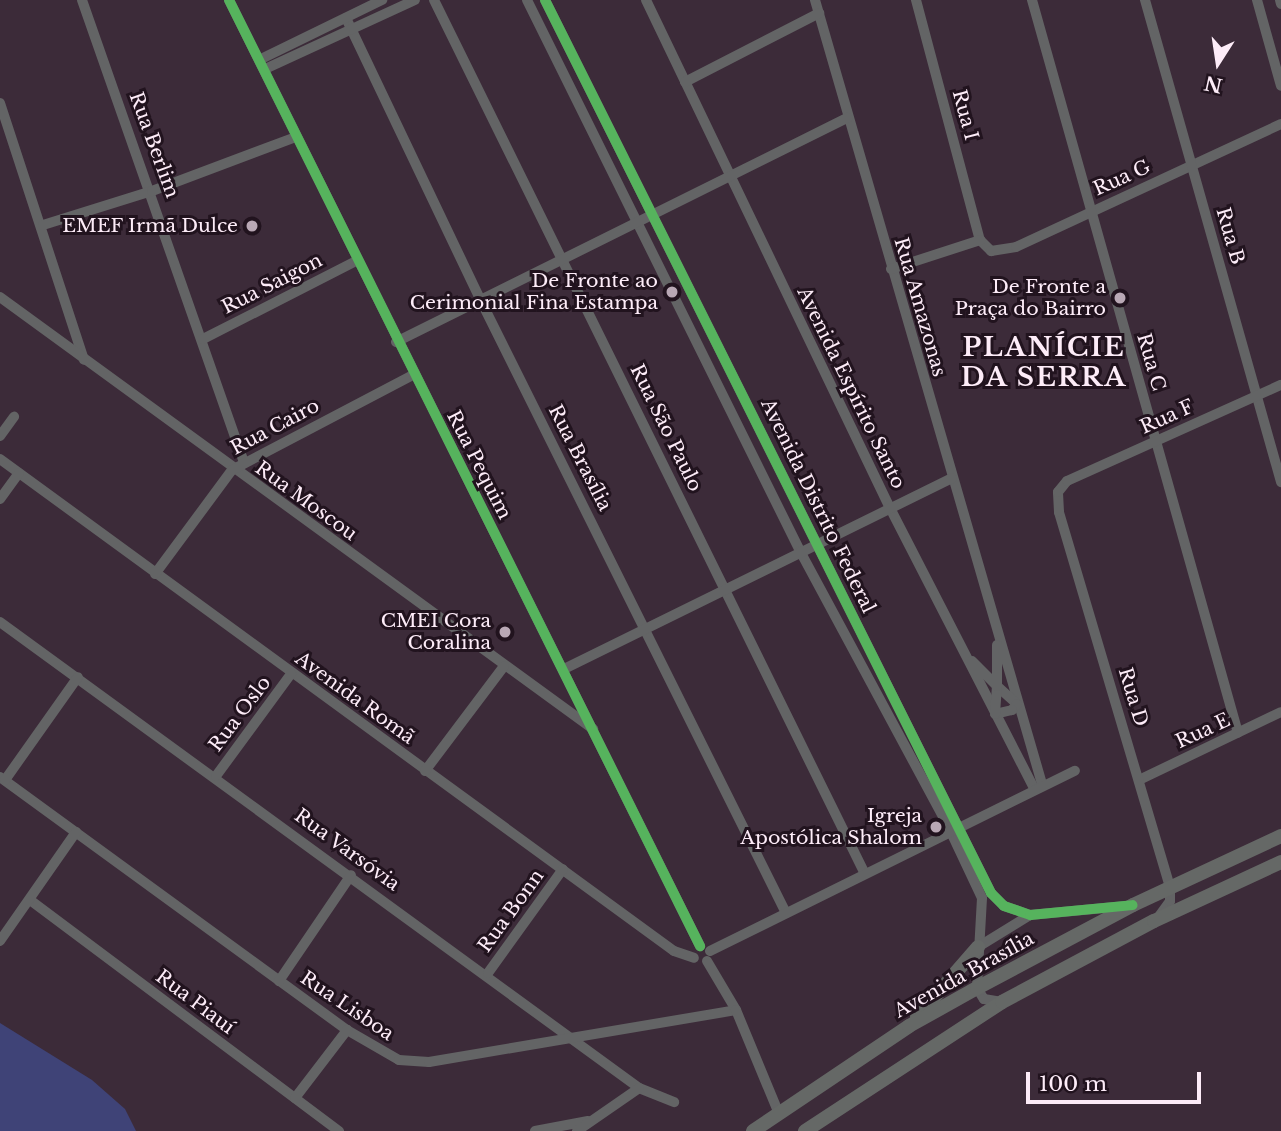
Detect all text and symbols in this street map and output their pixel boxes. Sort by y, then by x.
north arrow [1183,28,1253,98]
text: N [1202,71,1225,97]
street label: Rua I [947,87,983,143]
street label: Rua Berlim [124,89,184,201]
street label: Rua G [1090,155,1154,201]
street label: Rua B [1211,205,1249,267]
place label: EMEF Irmã Dulce [61,215,238,237]
marker: EMEF Irmã Dulce [244,218,260,234]
street label: Rua Amazonas [889,234,951,380]
street label: Rua Saigon [218,249,326,319]
place label: De Fronte ao Cerimonial Fina Estampa [410,270,658,314]
place label: De Fronte a Praça do Bairro [955,276,1106,320]
street label: Avenida Espírito Santo [792,283,910,493]
marker: De Fronte ao Cerimonial Fina Estampa [664,284,680,300]
marker: De Fronte a Praça do Bairro [1112,290,1128,306]
street label: Rua C [1132,331,1170,393]
district label: PLANÍCIE DA SERRA [961,332,1127,394]
street label: Rua São Paulo [625,361,707,495]
street label: Rua Cairo [227,394,323,460]
street label: Avenida Distrito Federal [756,395,880,617]
street label: Rua F [1137,395,1197,439]
street label: Rua Brasília [543,401,617,515]
street label: Rua Pequim [442,407,516,523]
street label: Rua Moscou [251,456,361,546]
place label: CMEI Cora Coralina [381,610,491,654]
marker: CMEI Cora Coralina [497,624,513,640]
street label: Avenida Romã [291,647,419,749]
street label: Rua D [1113,665,1153,729]
street label: Rua Oslo [204,672,276,756]
street label: Rua E [1172,709,1234,753]
street label: Rua Varsóvia [289,804,405,896]
place label: Igreja Apostólica Shalom [740,805,922,849]
marker: Igreja Apostólica Shalom [928,819,944,835]
street label: Rua Bonn [473,865,549,957]
street label: Avenida Brasília [890,927,1038,1023]
street label: Rua Piauí [151,965,239,1039]
street label: Rua Lisboa [296,966,398,1046]
scale bar [1029,1058,1204,1102]
text: 100 m [1039,1071,1107,1097]

